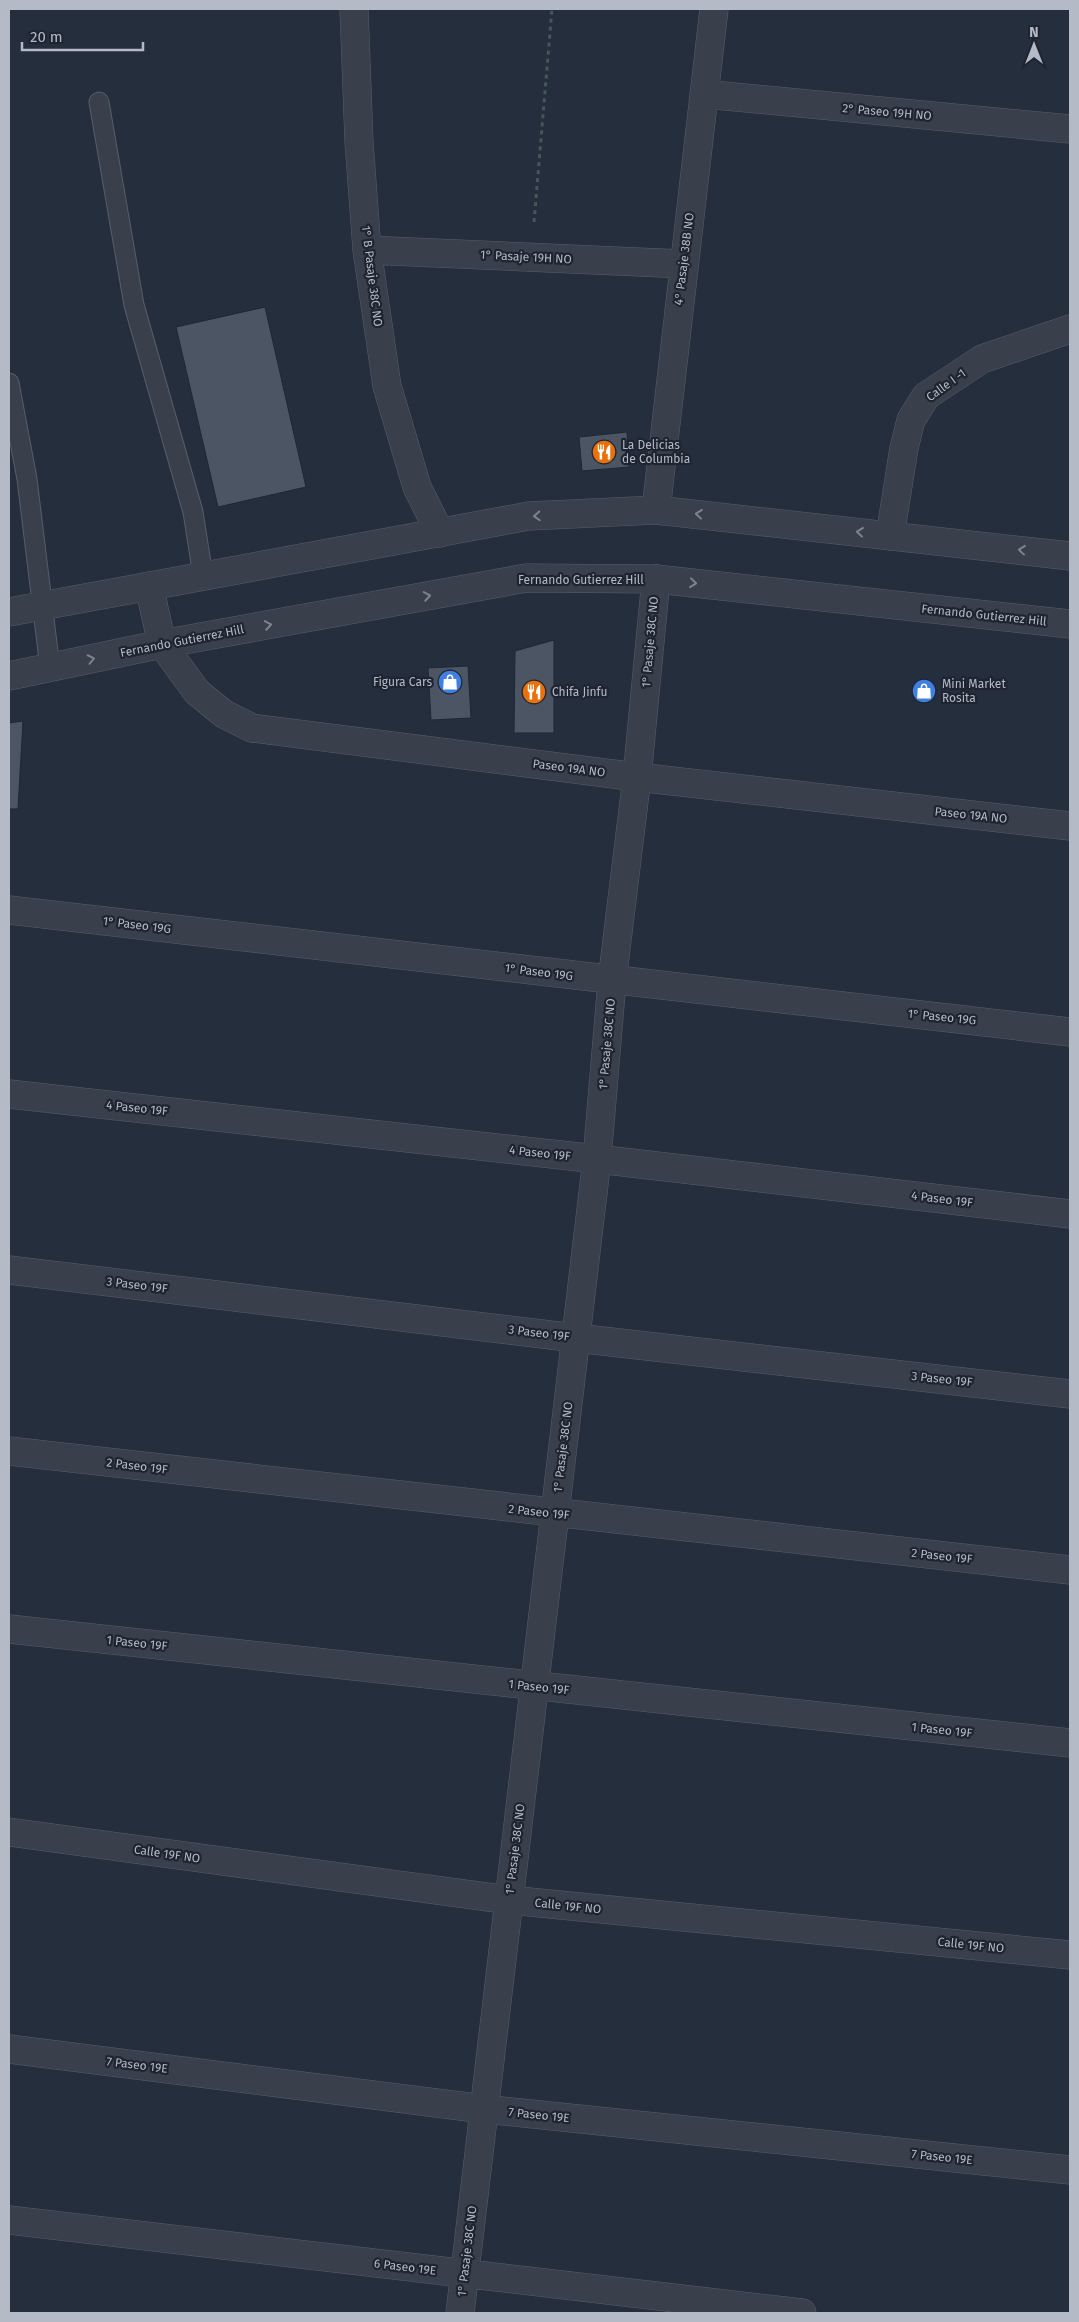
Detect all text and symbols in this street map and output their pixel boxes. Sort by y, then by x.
scale bar [22,20,144,52]
north arrow [1009,20,1059,70]
text: N [1029,24,1039,41]
text: 20 m [30,28,63,46]
street label: 2° Paseo 19H NO [842,101,932,123]
street label: 4° Pasaje 38B NO [671,212,697,306]
street label: 1° B Pasaje 38C NO [359,225,385,327]
street label: 1° Pasaje 19H NO [480,248,572,266]
street label: Calle I -1 [923,366,969,404]
place label: La Delicias de Columbia [622,438,690,466]
restaurant icon: La Delicias de Columbia [591,439,617,465]
one-way arrow [695,509,703,520]
one-way arrow [532,510,540,521]
one-way arrow [856,527,864,538]
one-way arrow [1017,545,1025,556]
street label: Fernando Gutierrez Hill [518,573,644,587]
one-way arrow [689,577,697,588]
one-way arrow [423,591,432,601]
street label: 1° Pasaje 38C NO [639,596,661,688]
street label: Fernando Gutierrez Hill [921,601,1048,629]
one-way arrow [263,620,272,631]
street label: Fernando Gutierrez Hill [119,622,246,660]
one-way arrow [86,654,95,665]
shop icon: Figura Cars [437,669,463,695]
place label: Figura Cars [373,675,432,689]
place label: Mini Market Rosita [942,677,1006,705]
shop icon: Mini Market Rosita [911,678,937,704]
restaurant icon: Chifa Jinfu [521,679,547,705]
place label: Chifa Jinfu [552,685,608,699]
street label: Paseo 19A NO [532,757,606,779]
street label: Paseo 19A NO [934,804,1008,826]
street label: 1° Paseo 19G [102,914,172,936]
street label: 1° Paseo 19G [504,961,574,983]
street label: 1° Pasaje 38C NO [596,998,618,1090]
street label: 1° Paseo 19G [907,1006,977,1028]
street label: 4 Paseo 19F [105,1098,169,1118]
street label: 4 Paseo 19F [508,1143,572,1163]
street label: 4 Paseo 19F [910,1188,974,1210]
street label: 3 Paseo 19F [106,1274,169,1296]
street label: 3 Paseo 19F [508,1322,571,1344]
street label: 3 Paseo 19F [911,1369,973,1389]
street label: 1° Pasaje 38C NO [550,1401,576,1493]
street label: 2 Paseo 19F [106,1455,169,1477]
street label: 2 Paseo 19F [508,1502,570,1522]
street label: 2 Paseo 19F [911,1546,973,1566]
street label: 1 Paseo 19F [106,1633,168,1653]
street label: 1 Paseo 19F [508,1677,570,1697]
street label: 1 Paseo 19F [911,1720,973,1740]
street label: 1° Pasaje 38C NO [502,1803,528,1895]
street label: Calle 19F NO [133,1842,201,1866]
street label: Calle 19F NO [534,1896,602,1916]
street label: Calle 19F NO [937,1935,1005,1955]
street label: 7 Paseo 19E [106,2054,168,2076]
street label: 7 Paseo 19E [508,2105,570,2125]
street label: 7 Paseo 19E [911,2147,973,2167]
street label: 1° Pasaje 38C NO [454,2205,480,2297]
street label: 6 Paseo 19E [373,2256,437,2278]

